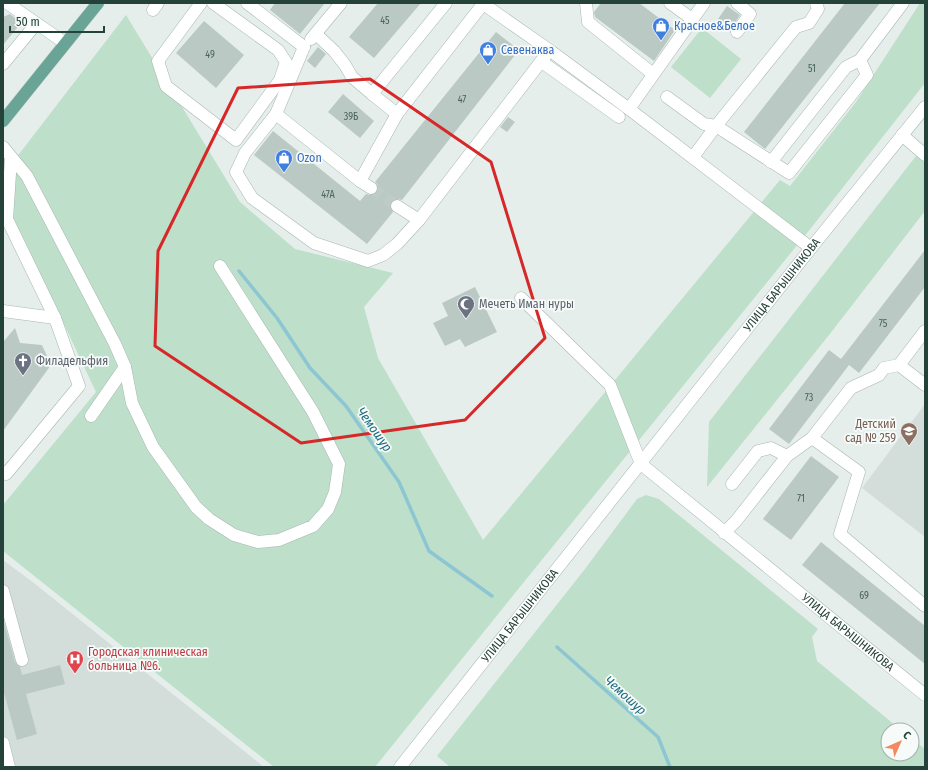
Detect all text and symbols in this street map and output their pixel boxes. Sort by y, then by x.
scale bar [10,8,104,34]
text: 50 m [16,15,40,29]
house number: 45 [380,15,390,27]
shop icon: Красное&Белое [651,16,671,41]
place label: Красное&Белое [674,19,755,33]
shop icon: Севенаква [478,40,498,65]
place label: Севенаква [501,43,555,57]
house number: 49 [205,49,215,61]
house number: 51 [808,63,816,75]
house number: 47 [458,94,466,106]
house number: 39Б [344,111,358,123]
shop icon: Ozon [274,148,294,173]
place label: Ozon [297,151,322,165]
house number: 47А [321,189,336,201]
street label: УЛИЦА БАРЫШНИКОВА [740,235,823,335]
mosque icon: Мечеть Иман нуры [456,294,476,319]
place label: Мечеть Иман нуры [479,297,574,311]
house number: 75 [879,318,888,330]
church icon: Филадельфия [13,351,33,376]
place label: Филадельфия [36,354,108,368]
house number: 73 [805,392,814,404]
water label: Чемошур [354,404,395,454]
place label: Детский сад № 259 [845,417,896,445]
school or university icon: Детский сад № 259 [899,421,919,446]
house number: 71 [797,493,805,505]
street label: УЛИЦА БАРЫШНИКОВА [478,566,561,666]
street label: УЛИЦА БАРЫШНИКОВА [798,590,897,674]
house number: 69 [859,590,869,602]
place label: Городская клиническая больница №6. [88,645,208,673]
hospital icon: Городская клиническая больница №6. [65,649,85,674]
water label: Чемошур [602,673,650,718]
north arrow [880,722,920,762]
text: С [900,729,914,742]

